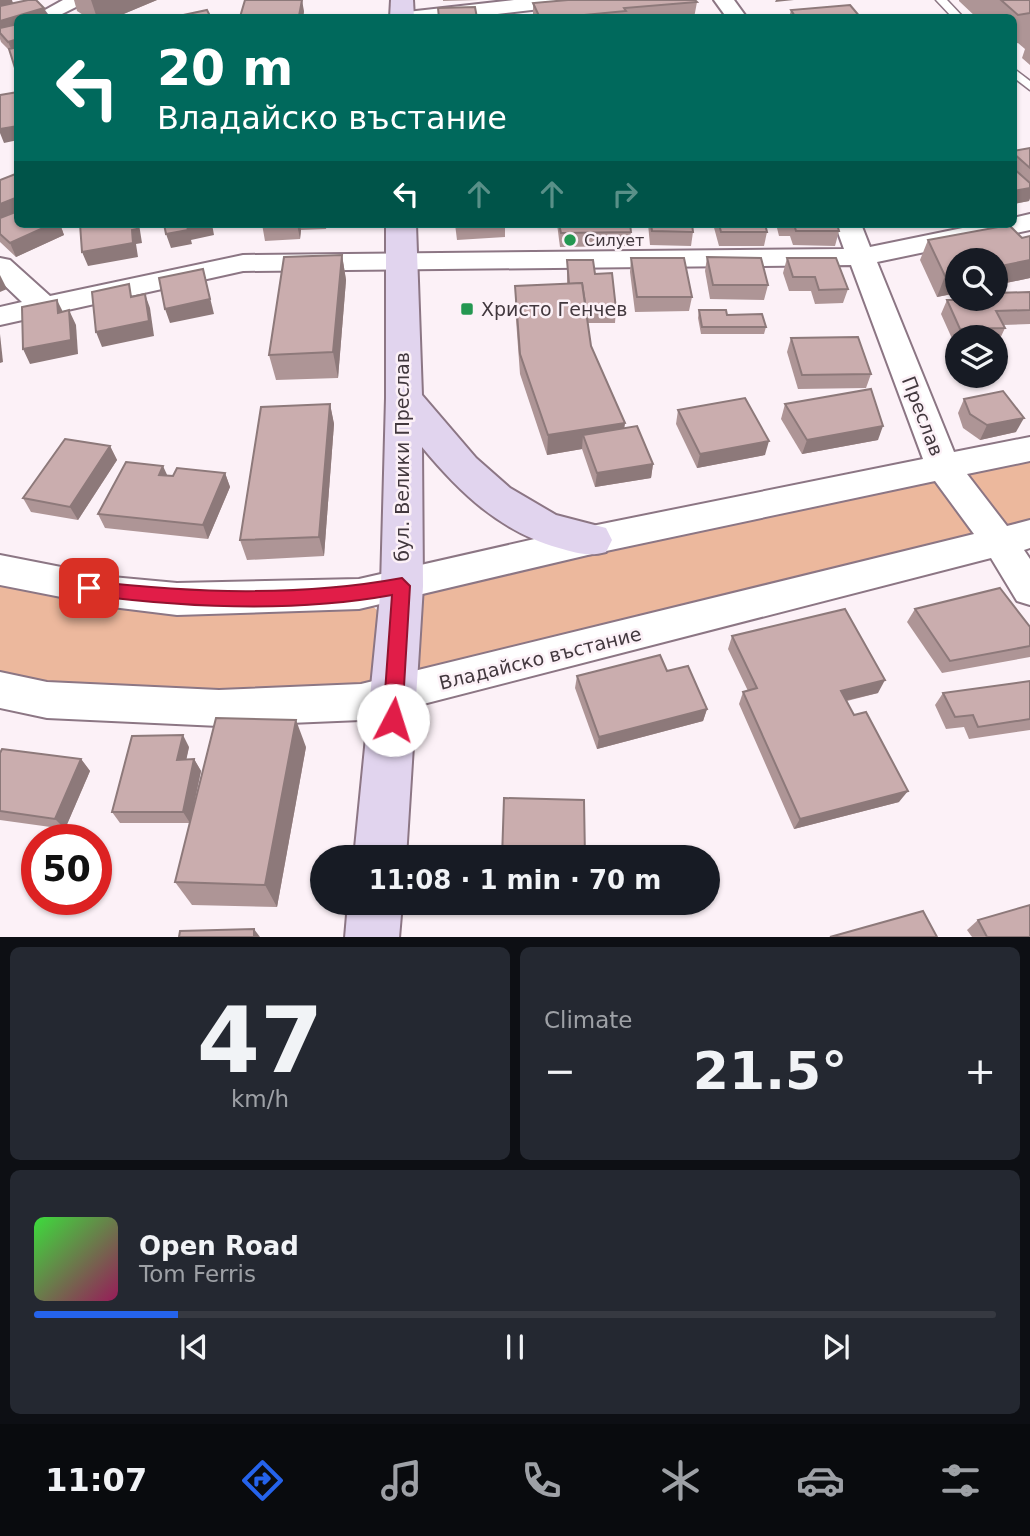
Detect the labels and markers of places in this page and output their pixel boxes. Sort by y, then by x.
place label: Силует [584,231,644,250]
marker: Силует [562,232,578,248]
place label: Христо Генчев [481,298,627,320]
marker: Христо Генчев [459,301,475,317]
pin [59,558,119,618]

